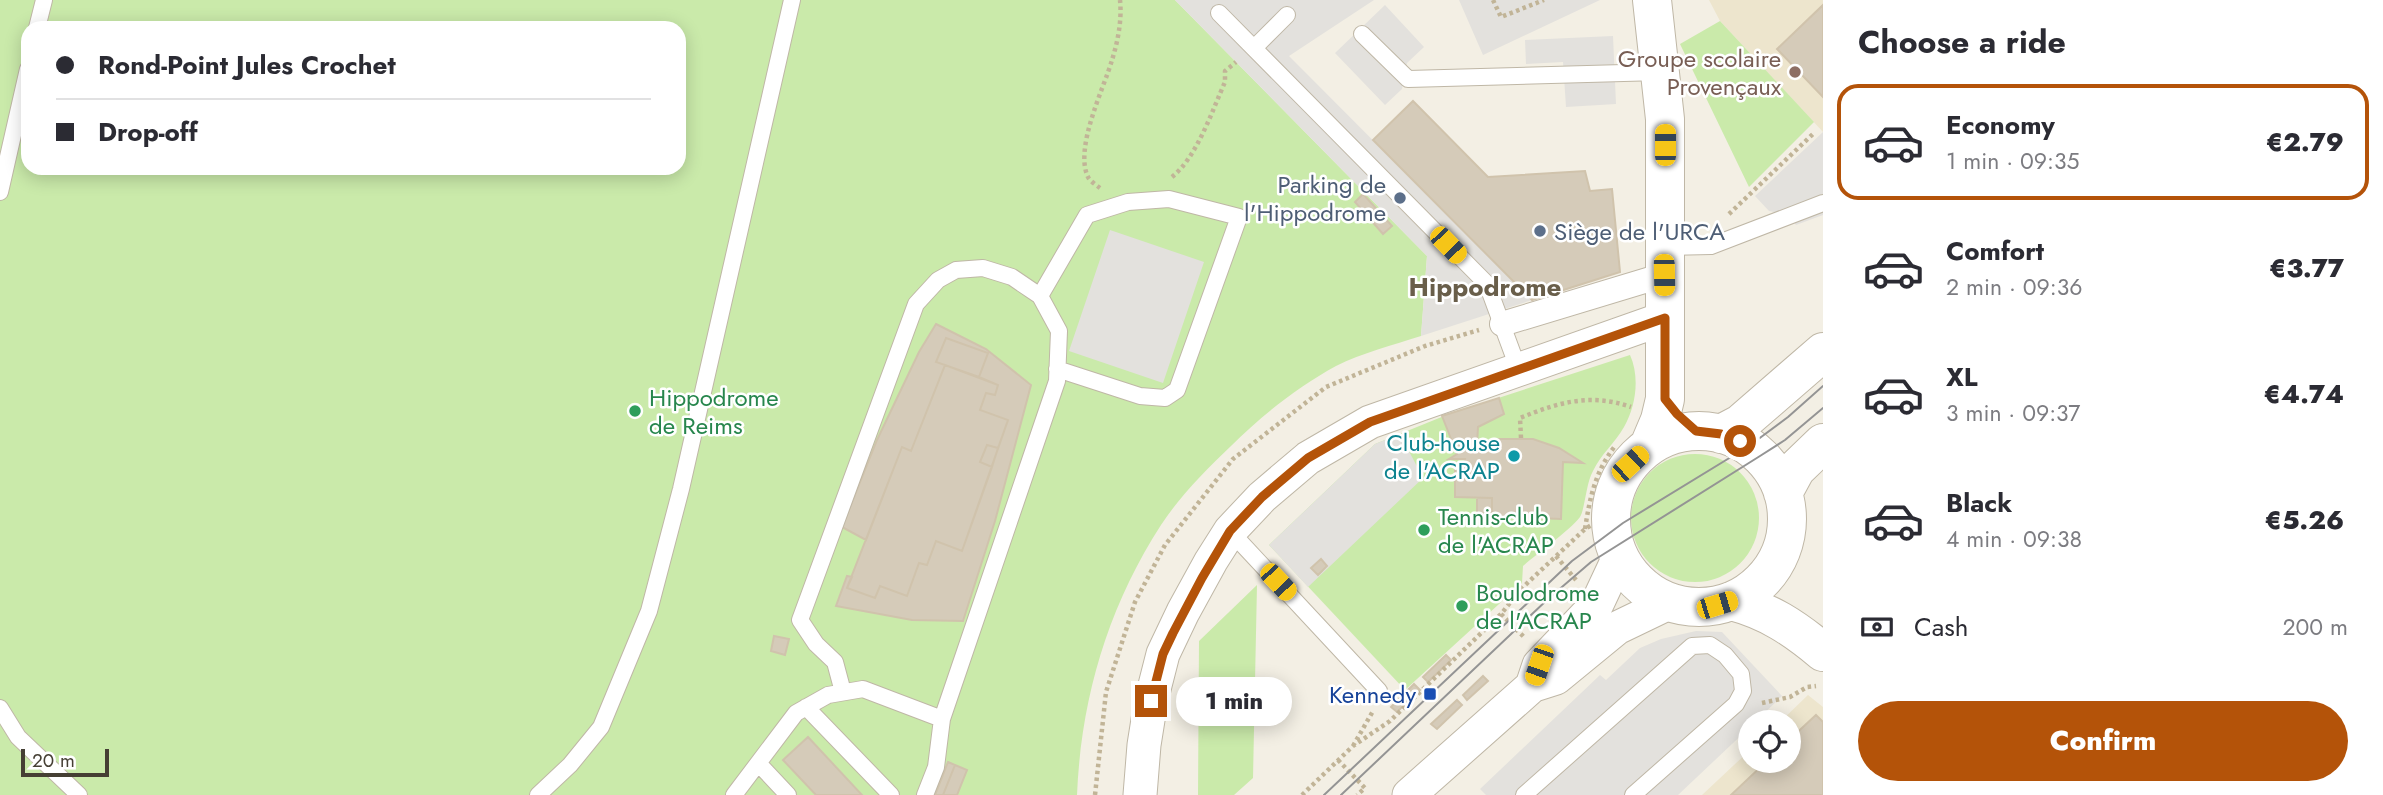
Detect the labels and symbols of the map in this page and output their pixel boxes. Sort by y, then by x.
place label: Groupe scolaire Provençaux [1618,41,1782,104]
marker: Groupe scolaire Provençaux [1787,64,1803,80]
car [1655,124,1676,166]
place label: Parking de l'Hippodrome [1244,167,1386,230]
marker: Parking de l'Hippodrome [1392,190,1408,206]
place label: Siège de l'URCA [1554,214,1725,249]
car [1426,223,1471,267]
marker: Siège de l'URCA [1532,223,1548,239]
car [1654,254,1675,296]
district label: Hippodrome [1409,268,1562,306]
place label: Hippodrome de Reims [649,380,779,443]
marker: Hippodrome de Reims [627,403,643,419]
place label: Club-house de l'ACRAP [1384,425,1500,488]
route start [1724,425,1756,457]
car [1608,442,1653,486]
marker: Club-house de l'ACRAP [1506,448,1522,464]
place label: Tennis-club de l'ACRAP [1438,499,1554,562]
marker: Tennis-club de l'ACRAP [1416,522,1432,538]
car [1256,559,1301,605]
place label: Boulodrome de l'ACRAP [1476,575,1599,638]
car [1694,589,1741,621]
marker: Boulodrome de l'ACRAP [1454,598,1470,614]
car [1523,642,1556,688]
callout: 1 min [1176,676,1291,726]
place label: Kennedy [1329,677,1416,712]
route end [1135,685,1167,717]
marker: Kennedy [1422,686,1438,702]
scale bar [21,746,108,778]

